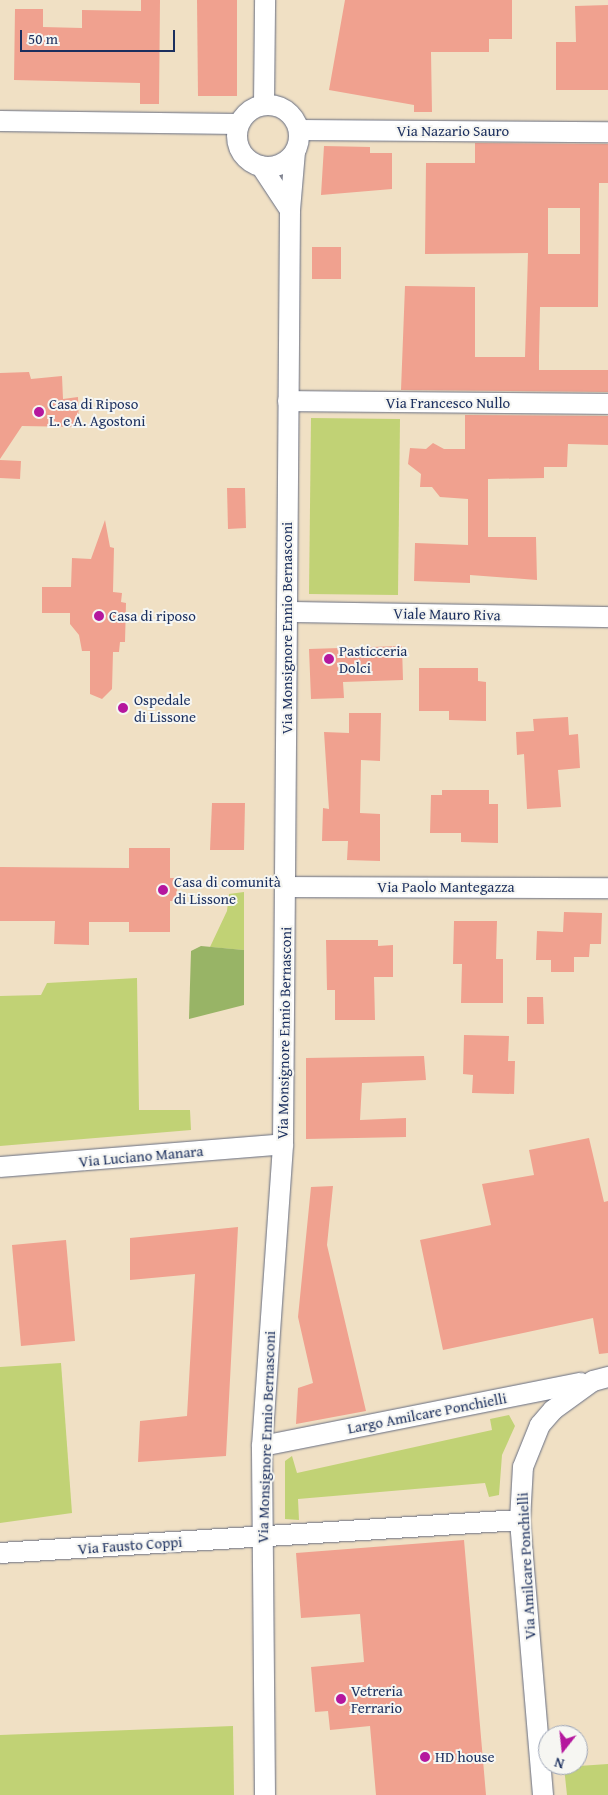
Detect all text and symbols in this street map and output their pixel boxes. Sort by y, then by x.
scale bar [22,20,178,52]
text: 50 m [28,28,58,49]
street label: Via Nazario Sauro [397,122,509,140]
place label: Casa di Riposo L. e A. Agostoni [49,394,145,429]
street label: Via Francesco Nullo [386,394,510,412]
marker: Casa di Riposo L. e A. Agostoni [33,406,45,418]
street label: Via Monsignore Ennio Bernasconi [278,522,296,734]
street label: Viale Mauro Riva [393,604,501,624]
place label: Casa di riposo [109,607,196,625]
marker: Casa di riposo [93,610,105,622]
place label: Pasticceria Dolci [339,641,407,676]
marker: Pasticceria Dolci [323,653,335,665]
place label: Ospedale di Lissone [134,690,196,725]
marker: Ospedale di Lissone [116,701,130,715]
place label: Casa di comunità di Lissone [174,872,281,907]
street label: Via Paolo Mantegazza [377,878,515,896]
marker: Casa di comunità di Lissone [156,883,170,897]
street label: Via Monsignore Ennio Bernasconi [273,927,295,1139]
street label: Via Luciano Manara [78,1142,204,1170]
street label: Via Monsignore Ennio Bernasconi [253,1330,279,1544]
street label: Largo Amilcare Ponchielli [346,1389,508,1437]
street label: Via Amilcare Ponchielli [513,1492,539,1640]
street label: Via Fausto Coppi [77,1532,183,1558]
place label: Vetreria Ferrario [351,1681,403,1716]
marker: Vetreria Ferrario [335,1693,347,1705]
north arrow [538,1725,588,1775]
place label: HD house [435,1748,495,1766]
marker: HD house [419,1751,431,1763]
text: N [552,1753,566,1774]

